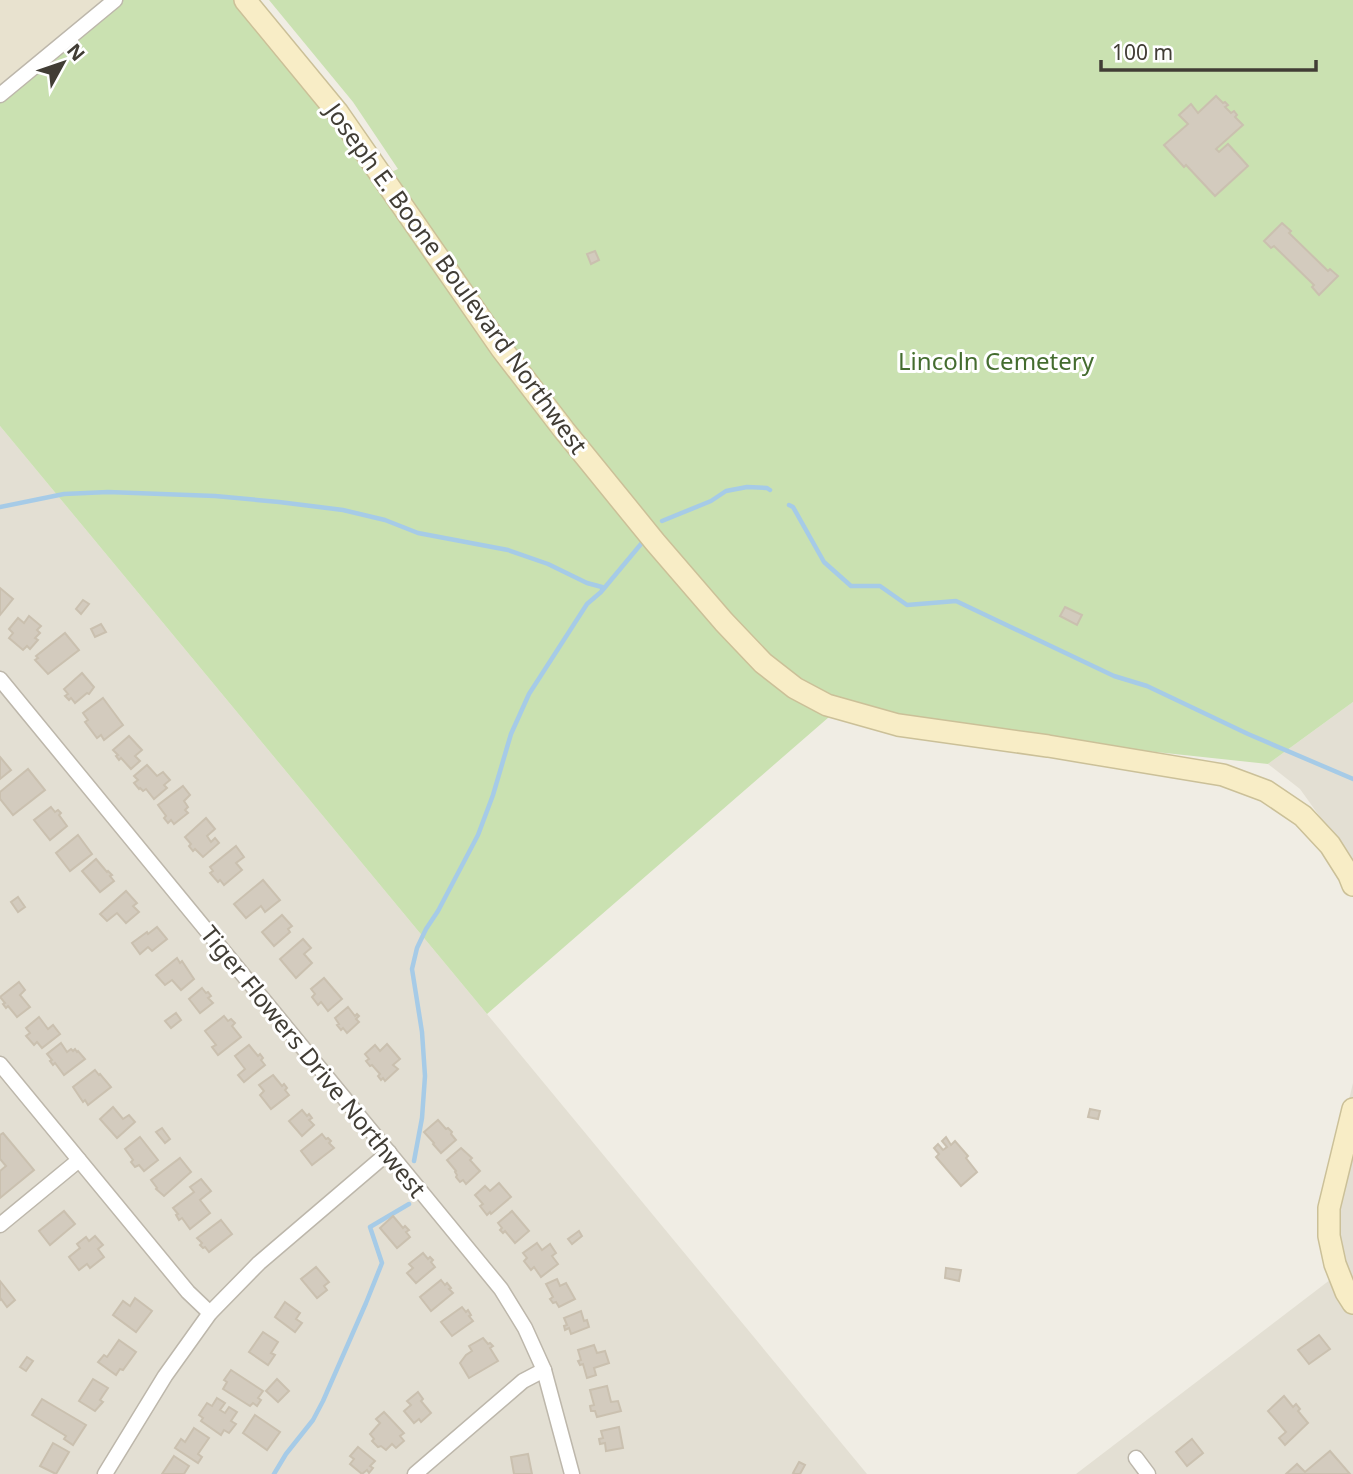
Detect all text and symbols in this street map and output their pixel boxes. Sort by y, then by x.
north arrow [28,28,98,98]
scale bar [1101,28,1316,72]
text: N [61,38,91,66]
text: 100 m [1112,38,1173,66]
street label: Joseph E. Boone Boulevard Northwest [317,94,596,460]
park label: Lincoln Cemetery [898,344,1095,377]
street label: Tiger Flowers Drive Northwest [194,918,434,1204]

